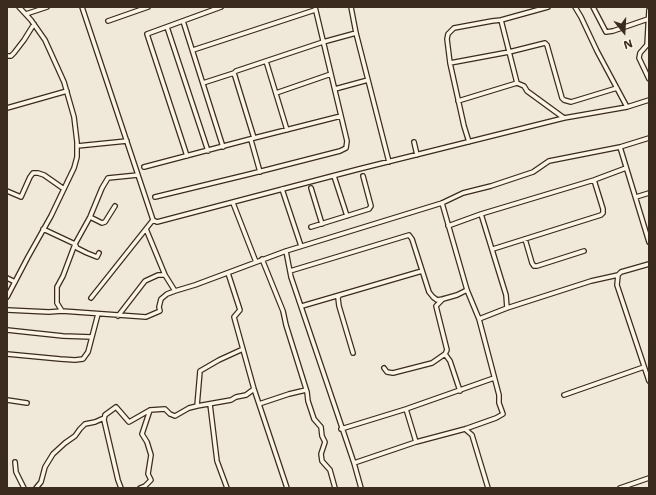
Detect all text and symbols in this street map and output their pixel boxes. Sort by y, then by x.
north arrow [604,12,644,52]
text: N [621,35,634,52]

